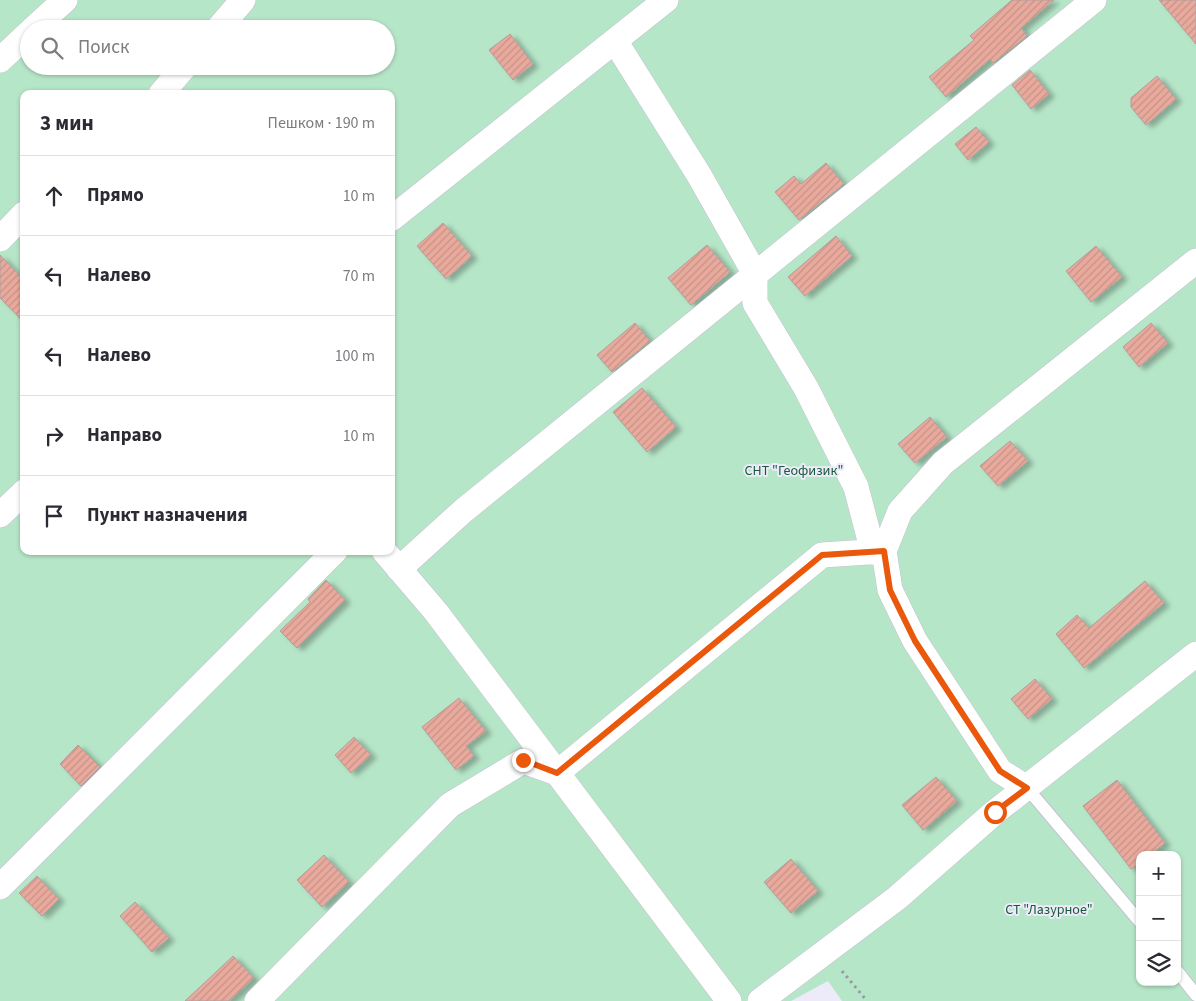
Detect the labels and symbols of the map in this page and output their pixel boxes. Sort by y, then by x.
park label: СНТ "Геофизик" [745,461,843,481]
route end [512,749,535,772]
route start [984,801,1007,824]
park label: СТ "Лазурное" [1005,900,1093,920]

